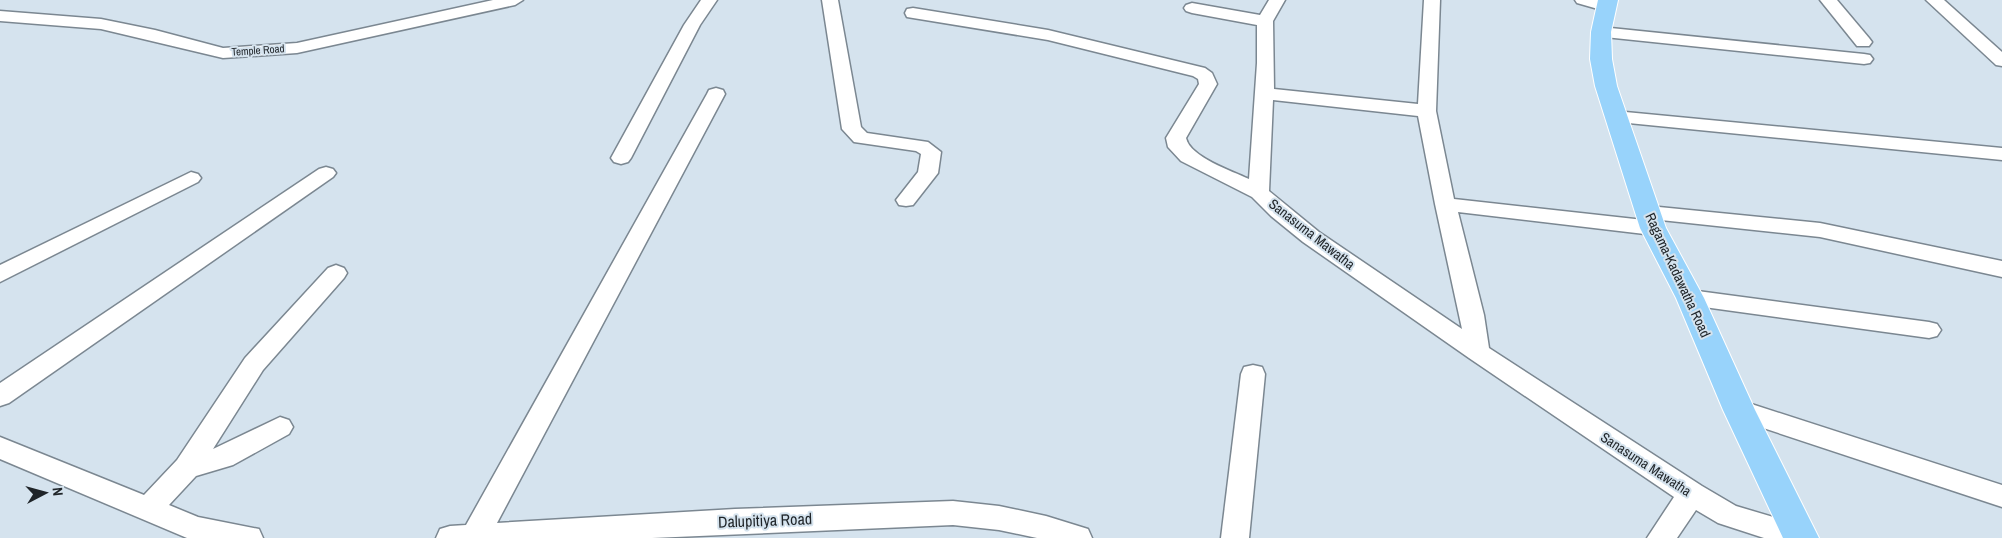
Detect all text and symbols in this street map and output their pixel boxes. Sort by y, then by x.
street label: Temple Road [231,41,285,59]
street label: Sanasuma Mawatha [1265,195,1359,274]
street label: Ragama-Kadawatha Road [1641,210,1715,340]
street label: Sanasuma Mawatha [1597,428,1695,500]
north arrow [20,468,70,518]
text: N [49,487,67,497]
street label: Dalupitiya Road [718,507,812,533]

